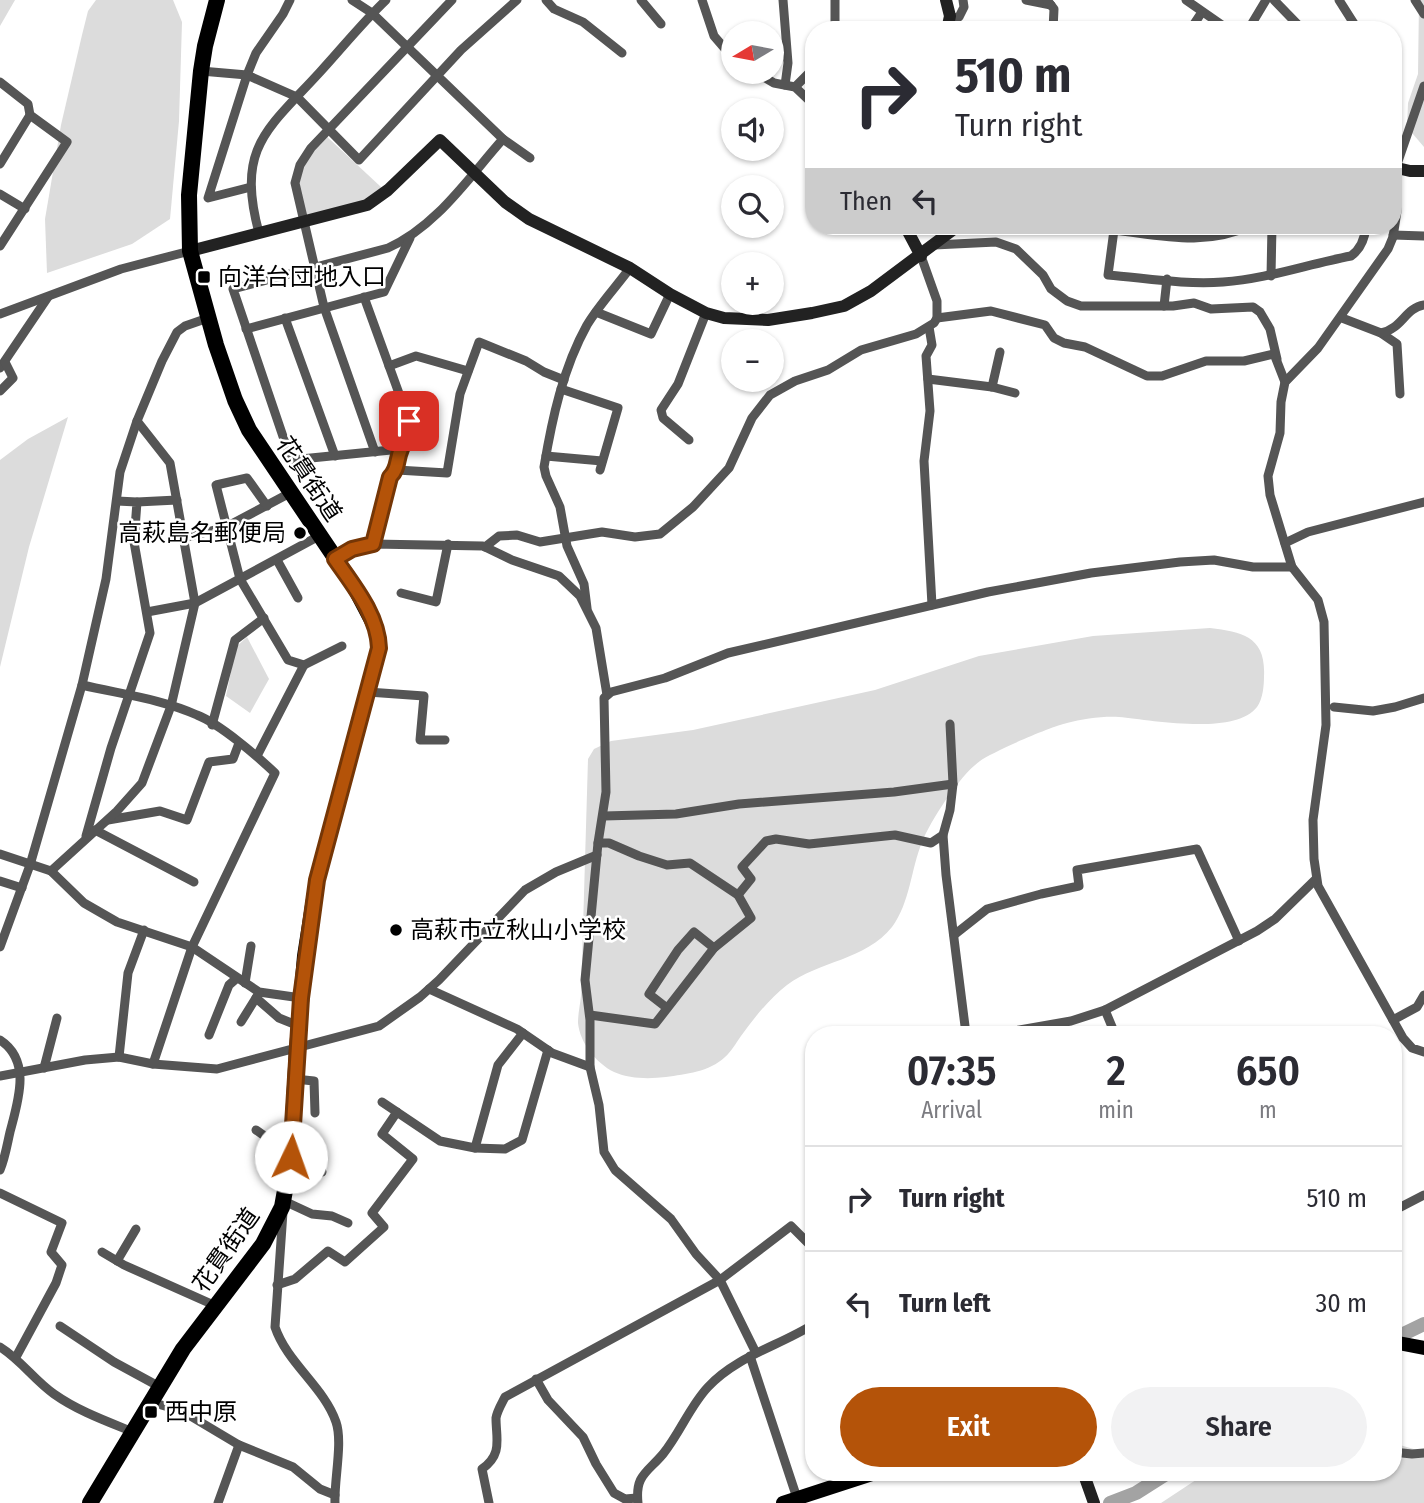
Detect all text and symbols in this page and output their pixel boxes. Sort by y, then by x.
north arrow [721,21,784,84]
map controls [721,21,784,392]
text: 510 m [955,46,1071,105]
icon: right [840,49,931,140]
button: sound [721,98,784,161]
text: Turn right [955,106,1082,144]
button: search [721,175,784,238]
icon: left [906,182,944,220]
text: Then [840,186,892,217]
button: + [721,252,784,315]
place label: 向洋台団地入口 [218,263,386,291]
marker: 向洋台団地入口 [196,269,212,285]
button: − [721,329,784,392]
pin [379,391,439,451]
icon: arrive [390,402,428,440]
street label: 花貫街道 [271,431,347,527]
place label: 高萩島名郵便局 [118,519,286,547]
marker: 高萩島名郵便局 [292,525,308,541]
place label: 高萩市立秋山小学校 [410,916,626,944]
marker: 高萩市立秋山小学校 [388,922,404,938]
text: 07:35 [907,1046,996,1096]
text: 2 [1106,1046,1126,1096]
text: 650 [1236,1046,1300,1096]
text: Arrival [921,1096,982,1124]
text: min [1098,1096,1134,1124]
text: m [1259,1096,1277,1124]
position arrow [254,1120,328,1194]
icon: right [840,1180,878,1218]
text: Turn right [899,1183,1005,1214]
text: 510 m [1307,1183,1367,1214]
street label: 花貫街道 [187,1203,265,1297]
icon: left [840,1285,878,1323]
text: Turn left [899,1288,991,1319]
text: 30 m [1316,1288,1367,1319]
button: Exit [840,1387,1097,1467]
button: Share [1111,1387,1367,1467]
place label: 西中原 [165,1398,237,1426]
marker: 西中原 [143,1404,159,1420]

